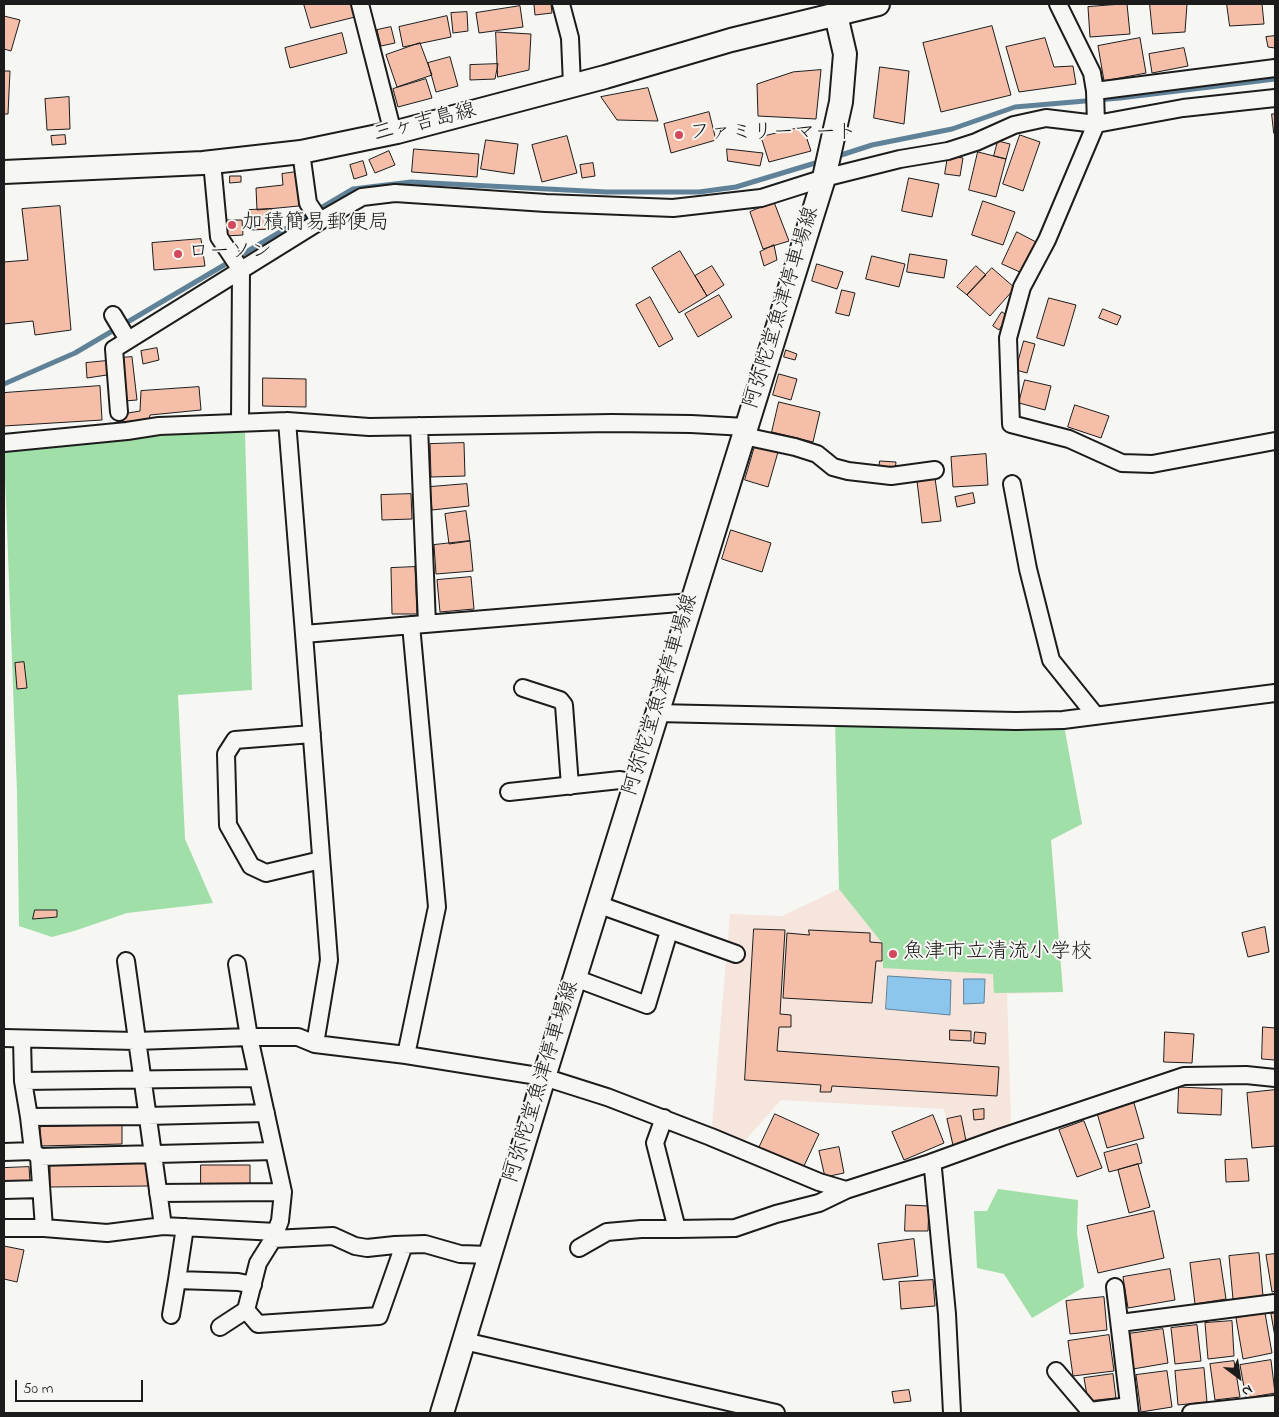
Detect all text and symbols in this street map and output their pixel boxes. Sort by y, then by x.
street label: 三ヶ吉島線 [371,99,479,149]
place label: ファミリーマート [689,122,857,148]
marker: ファミリーマート [673,129,685,141]
street label: 阿弥陀堂魚津停車場線 [740,204,826,412]
place label: 加積簡易郵便局 [242,212,389,238]
marker: 加積簡易郵便局 [226,219,238,231]
place label: ローソン [188,241,272,267]
marker: ローソン [172,248,184,260]
street label: 阿弥陀堂魚津停車場線 [619,591,705,799]
place label: 魚津市立清流小学校 [903,941,1092,967]
marker: 魚津市立清流小学校 [887,948,899,960]
street label: 阿弥陀堂魚津停車場線 [500,978,586,1186]
north arrow [1214,1352,1264,1402]
scale bar [18,1370,145,1402]
text: 50 m [23,1378,53,1400]
text: N [1238,1379,1256,1402]

